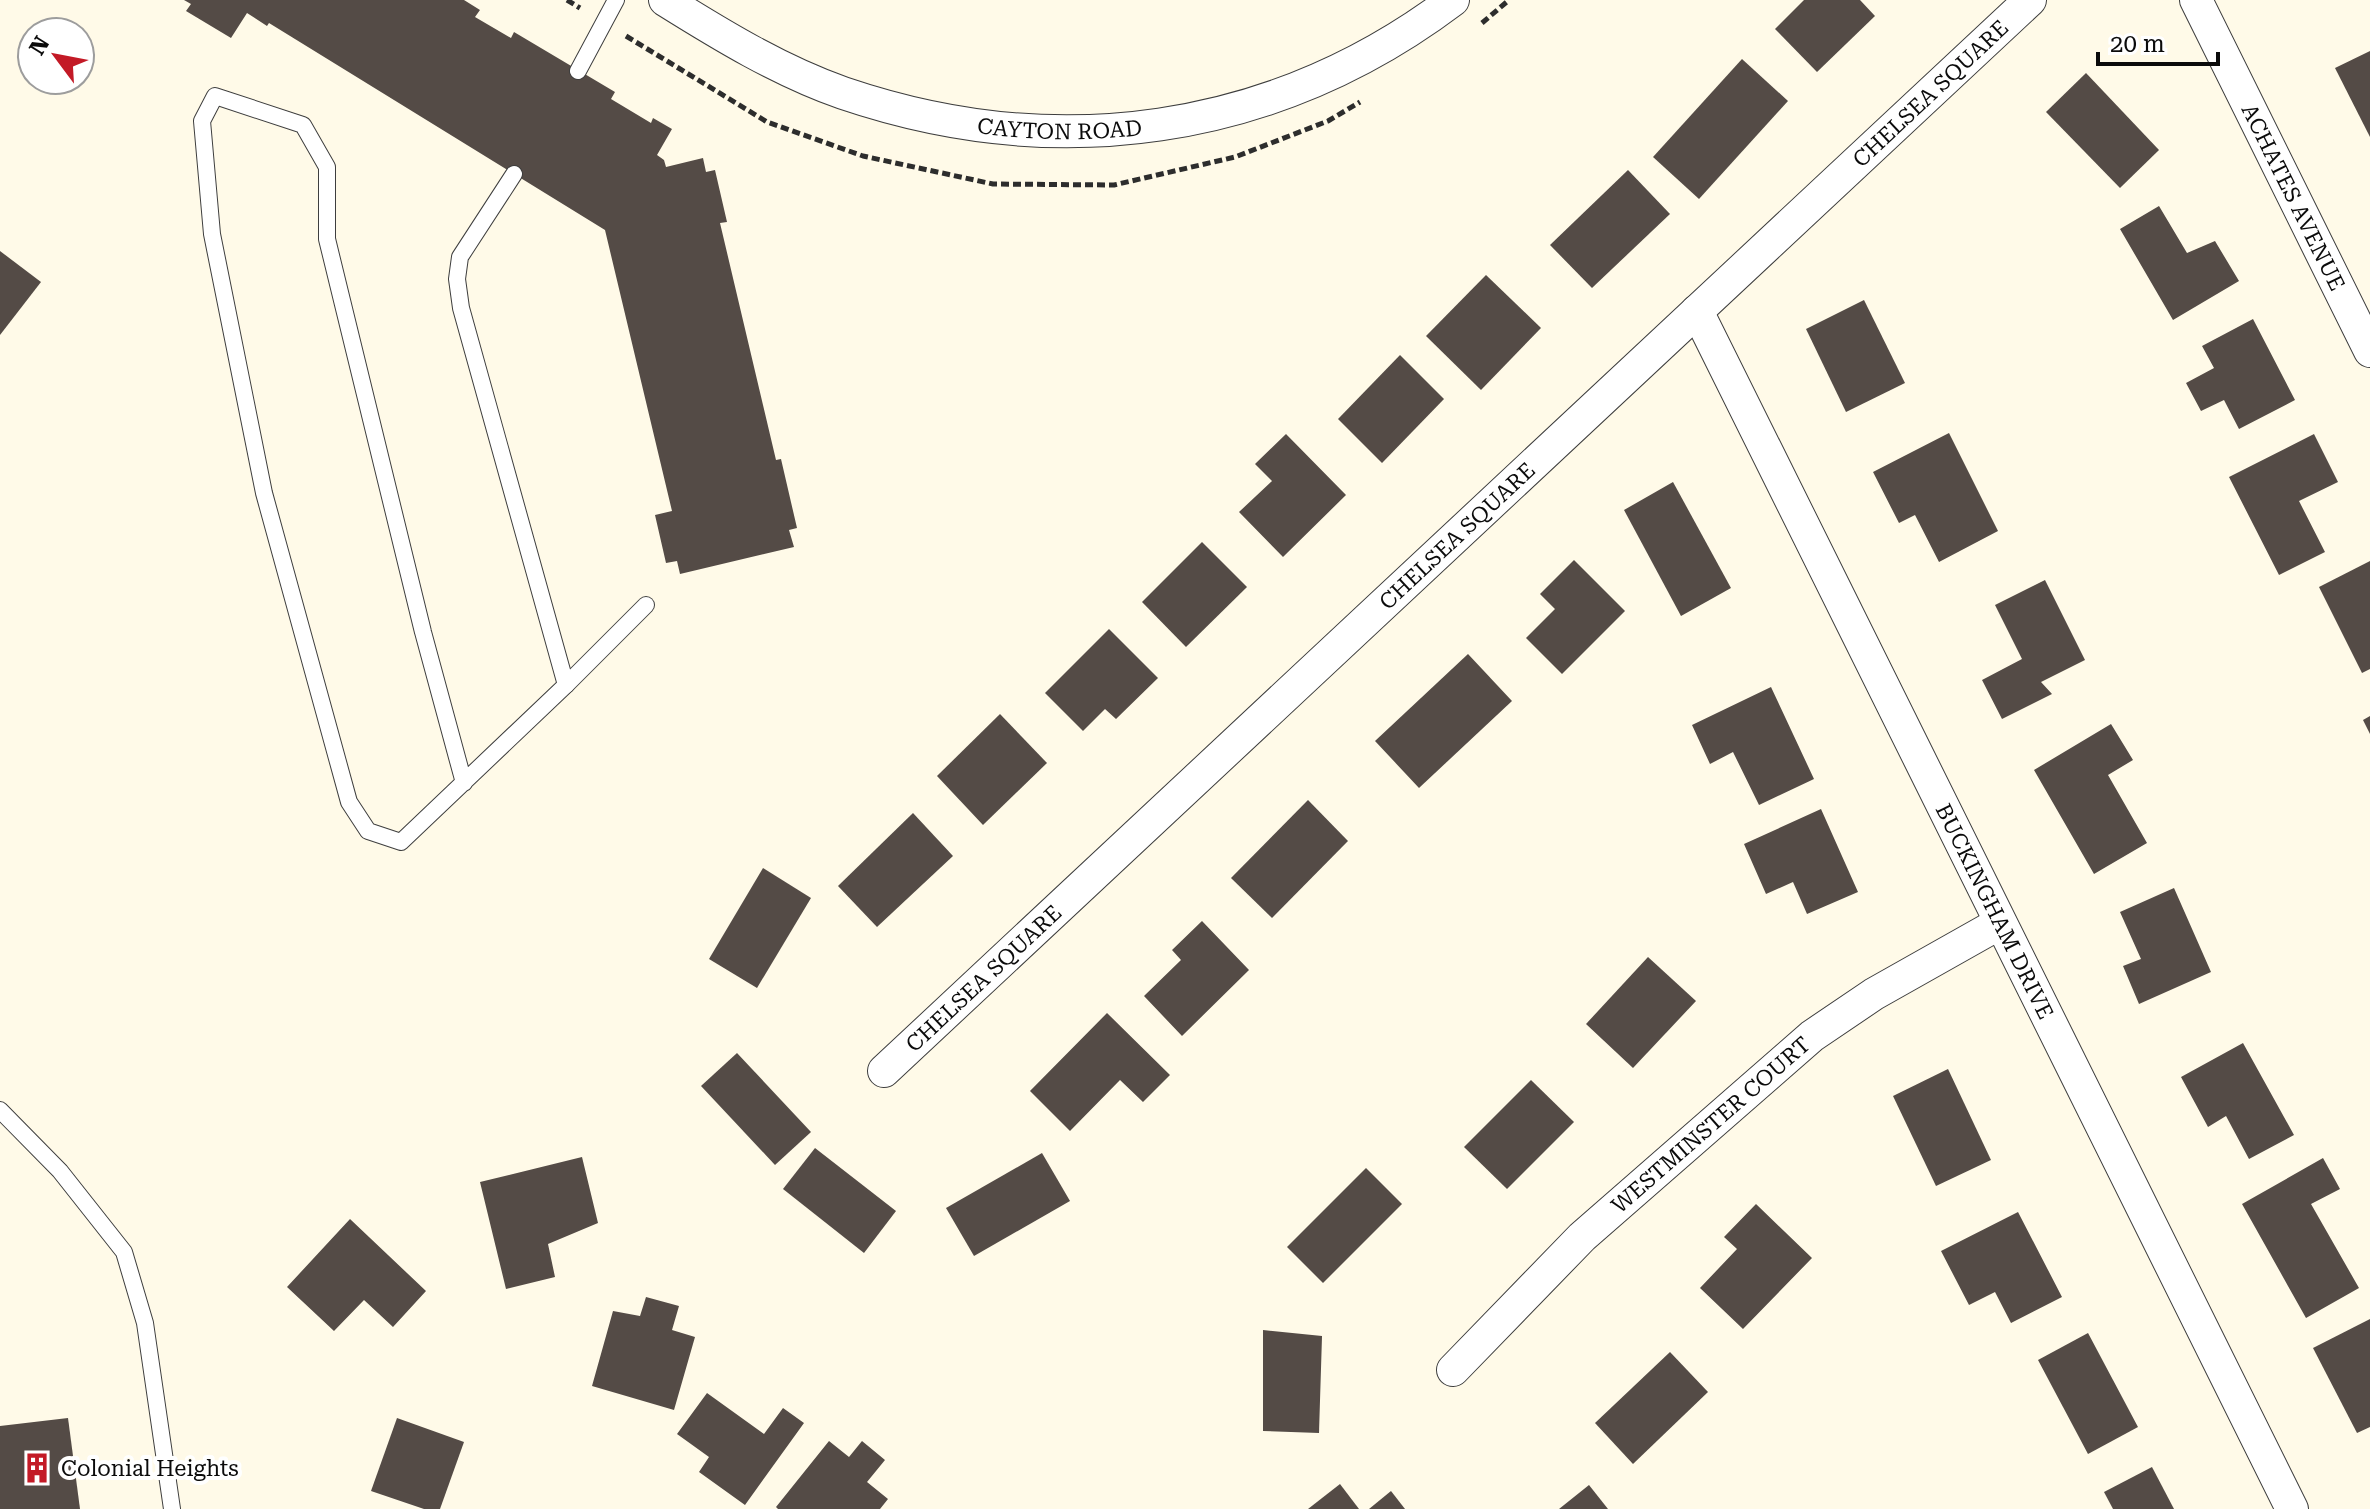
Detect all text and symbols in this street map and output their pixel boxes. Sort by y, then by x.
street label: CHELSEA SQUARE [1847,15,2013,172]
north arrow [16,16,96,96]
scale bar [2098,16,2218,66]
text: 20 m [2110,30,2165,58]
text: N [24,32,55,59]
street label: ACHATES AVENUE [2237,100,2350,294]
street label: CAYTON ROAD [976,113,1143,144]
street label: CHELSEA SQUARE [1374,457,1540,614]
street label: BUCKINGHAM DRIVE [1931,799,2059,1023]
street label: CHELSEA SQUARE [901,900,1066,1057]
street label: WESTMINSTER COURT [1606,1031,1815,1218]
building icon: Colonial Heights [20,1451,54,1485]
place label: Colonial Heights [61,1456,239,1481]

